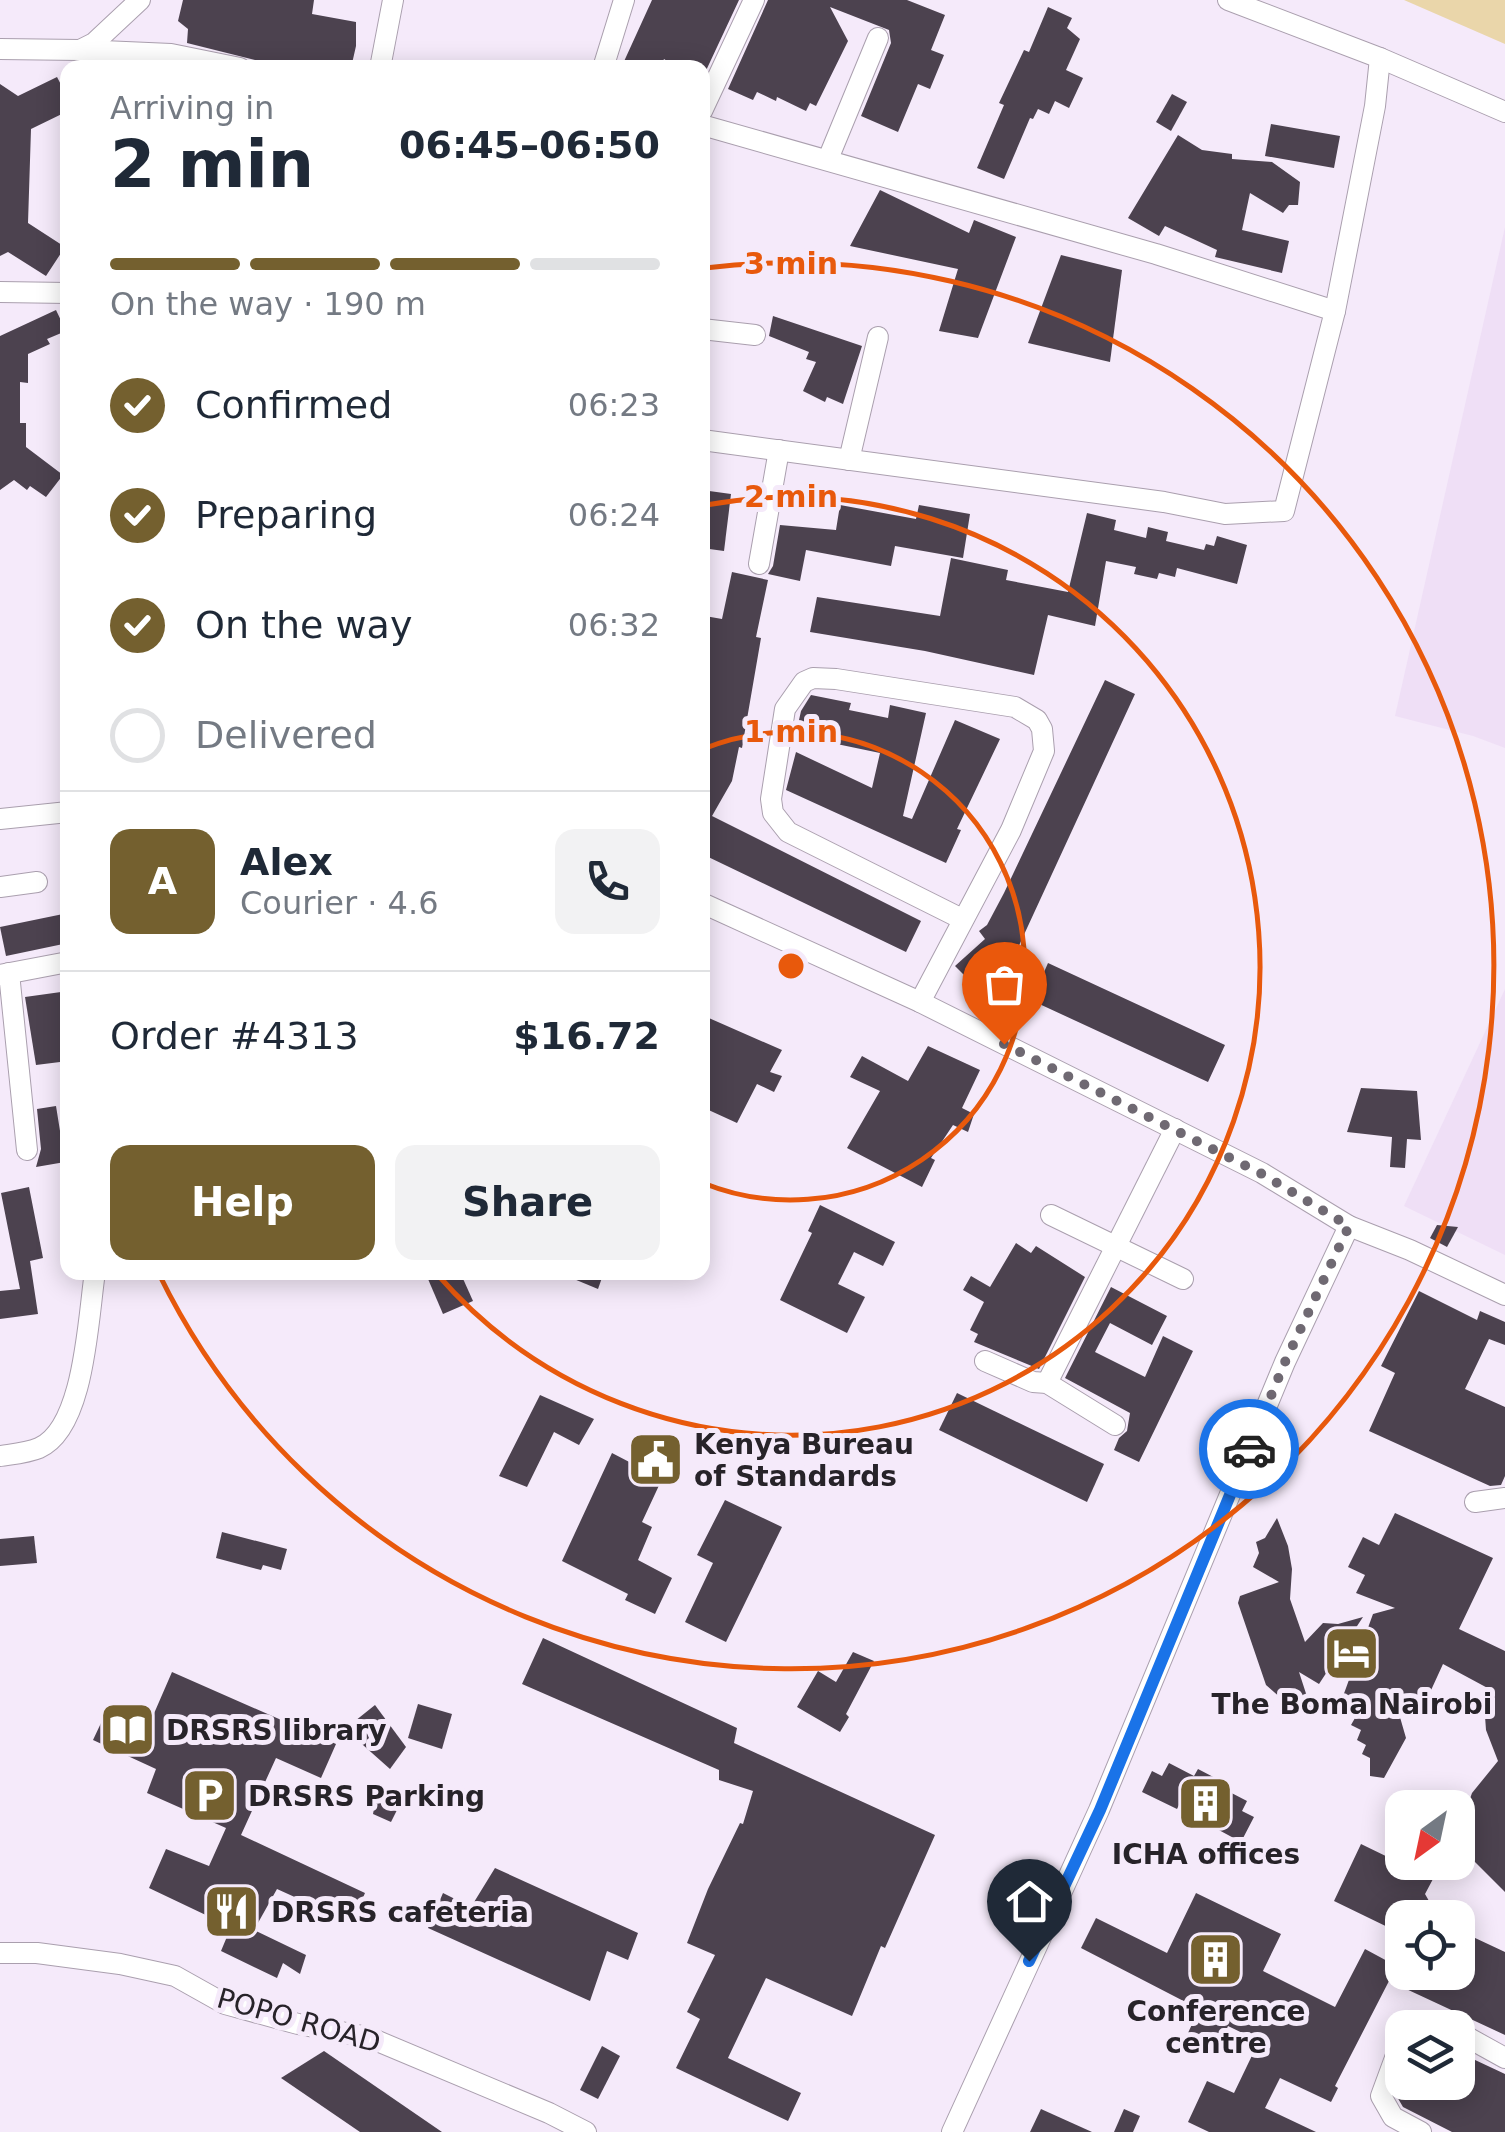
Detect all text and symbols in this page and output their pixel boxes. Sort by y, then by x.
text: Arriving in [110,89,274,127]
text: 06:45–06:50 [399,123,660,167]
text: 2 min [110,127,314,202]
text: 3 min [744,246,838,281]
text: On the way · 190 m [110,285,426,323]
icon: check [110,378,165,433]
text: Confirmed [195,383,392,427]
text: 06:23 [568,386,660,424]
text: 2 min [744,479,838,514]
icon: check [110,488,165,543]
text: Preparing [195,493,377,537]
text: 06:24 [568,496,660,534]
icon: check [110,598,165,653]
text: On the way [195,603,412,647]
text: 06:32 [568,606,660,644]
text: Delivered [195,713,377,757]
text: 1 min [744,714,838,749]
button: phone [555,829,660,934]
text: Alex [240,840,333,884]
text: A [148,859,177,903]
text: Courier · 4.6 [240,884,439,922]
pin [962,942,1047,1045]
centre of rings [773,948,809,984]
icon: bag [977,957,1032,1012]
text: Order #4313 [110,1014,359,1058]
text: $16.72 [513,1014,660,1058]
button: Help [110,1145,375,1260]
button: Share [395,1145,660,1260]
courier [1199,1399,1299,1499]
icon: car [1222,1422,1277,1477]
place label: Kenya Bureau of Standards [694,1428,914,1493]
public building icon: Kenya Bureau of Standards [625,1430,685,1490]
hotel icon: The Boma Nairobi [1322,1623,1382,1683]
place label: The Boma Nairobi [1212,1688,1492,1721]
library icon: DRSRS library [97,1700,157,1760]
place label: DRSRS library [166,1714,386,1747]
parking icon: DRSRS Parking [179,1766,239,1826]
building icon: ICHA offices [1176,1773,1236,1833]
place label: DRSRS Parking [248,1780,485,1813]
north arrow [1385,1790,1475,1880]
map controls [1385,1790,1475,2100]
place label: ICHA offices [1112,1838,1300,1871]
pin [987,1859,1072,1962]
icon: home [1002,1874,1057,1929]
restaurant icon: DRSRS cafeteria [202,1882,262,1942]
place label: DRSRS cafeteria [271,1896,529,1929]
button: locate [1385,1900,1475,1990]
building icon: Conference centre [1186,1930,1246,1990]
street label: POPO ROAD [213,1981,384,2060]
place label: Conference centre [1126,1995,1306,2060]
button: layers [1385,2010,1475,2100]

